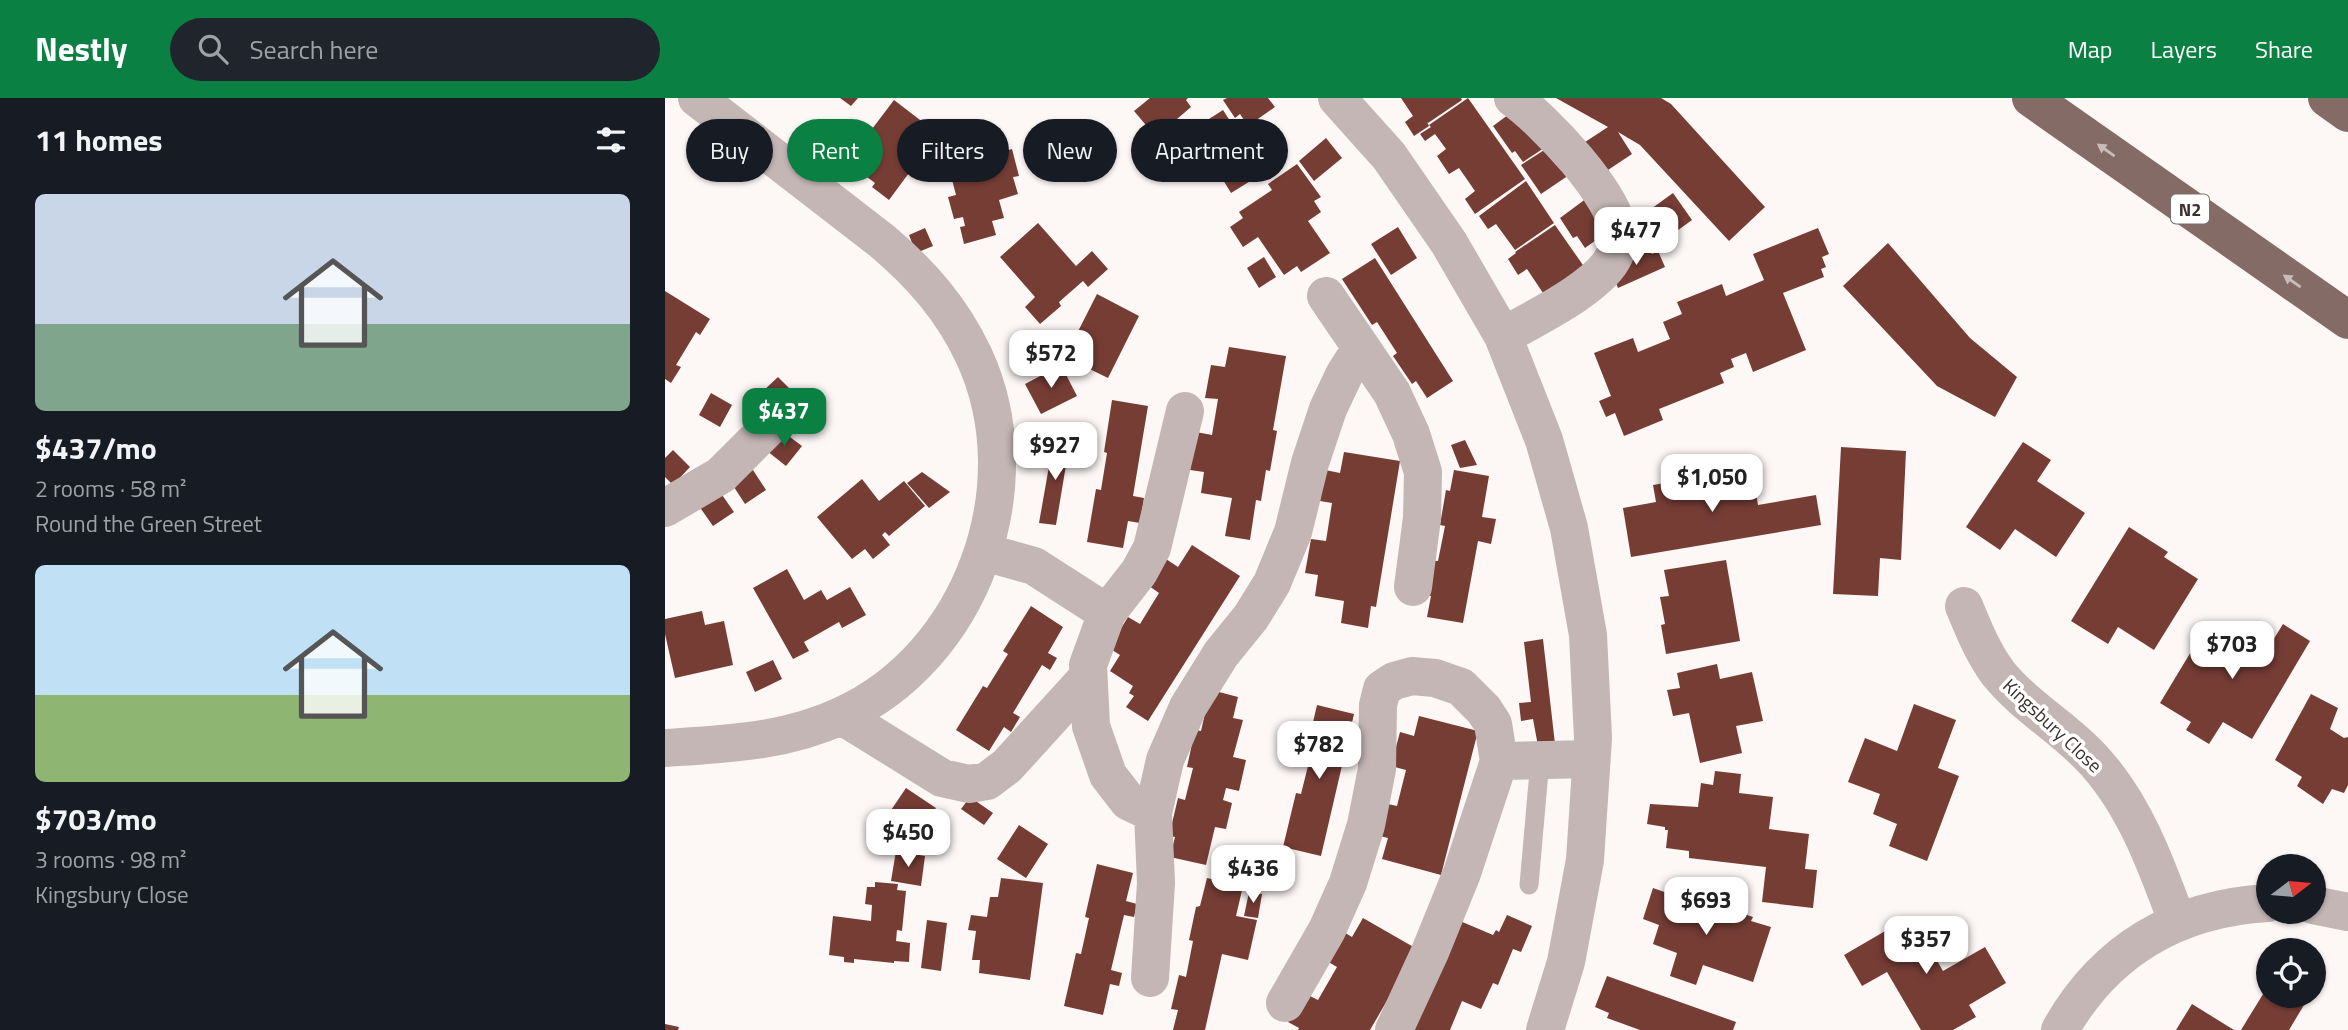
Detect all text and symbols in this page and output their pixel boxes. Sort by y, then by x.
search box [170,18,660,81]
text: Nestly [35,24,128,74]
icon: search [194,30,232,68]
text: Search here [250,30,378,69]
text: Map [2068,31,2113,67]
text: Layers [2151,31,2217,67]
text: Share [2255,31,2313,67]
text: 11 homes [35,117,162,163]
chip: Buy [686,119,773,182]
chip: Rent [787,119,883,182]
chip: Filters [897,119,1009,182]
chip: New [1023,119,1117,182]
chip: Apartment [1131,119,1288,182]
icon: filters [592,121,630,159]
one-way arrow [2097,143,2115,157]
road number: N2 [2171,194,2209,224]
pin: $477 [1595,208,1677,267]
text: $477 [1610,212,1662,247]
icon: home [270,240,396,366]
one-way arrow [2283,274,2301,288]
pin: $572 [1010,330,1092,390]
text: $572 [1025,335,1077,370]
pin: $437 [743,388,825,448]
text: $437 [758,393,810,428]
pin: $927 [1014,422,1096,482]
text: $437/mo [35,425,157,471]
text: $927 [1029,427,1081,462]
pin: $1,050 [1655,454,1769,514]
text: $1,050 [1677,459,1747,494]
text: 2 rooms · 58 m² [35,471,186,506]
text: Round the Green Street [35,506,262,541]
icon: home [270,611,396,737]
pin: $703 [2191,622,2273,681]
text: $703 [2206,626,2258,661]
street label: Kingsbury Close [1997,671,2109,779]
pin: $782 [1278,722,1360,781]
text: $782 [1293,726,1345,761]
text: $703/mo [35,796,157,842]
pin: $450 [867,810,949,869]
text: $450 [882,814,934,849]
text: 3 rooms · 98 m² [35,842,186,877]
pin: $436 [1212,846,1294,905]
text: $436 [1227,850,1279,885]
north arrow [2256,854,2326,924]
map controls [2256,854,2326,1008]
text: Kingsbury Close [35,877,189,912]
pin: $693 [1665,878,1747,937]
text: $693 [1680,882,1732,917]
pin: $357 [1885,916,1967,976]
text: $357 [1900,921,1952,956]
button: locate [2256,938,2326,1008]

